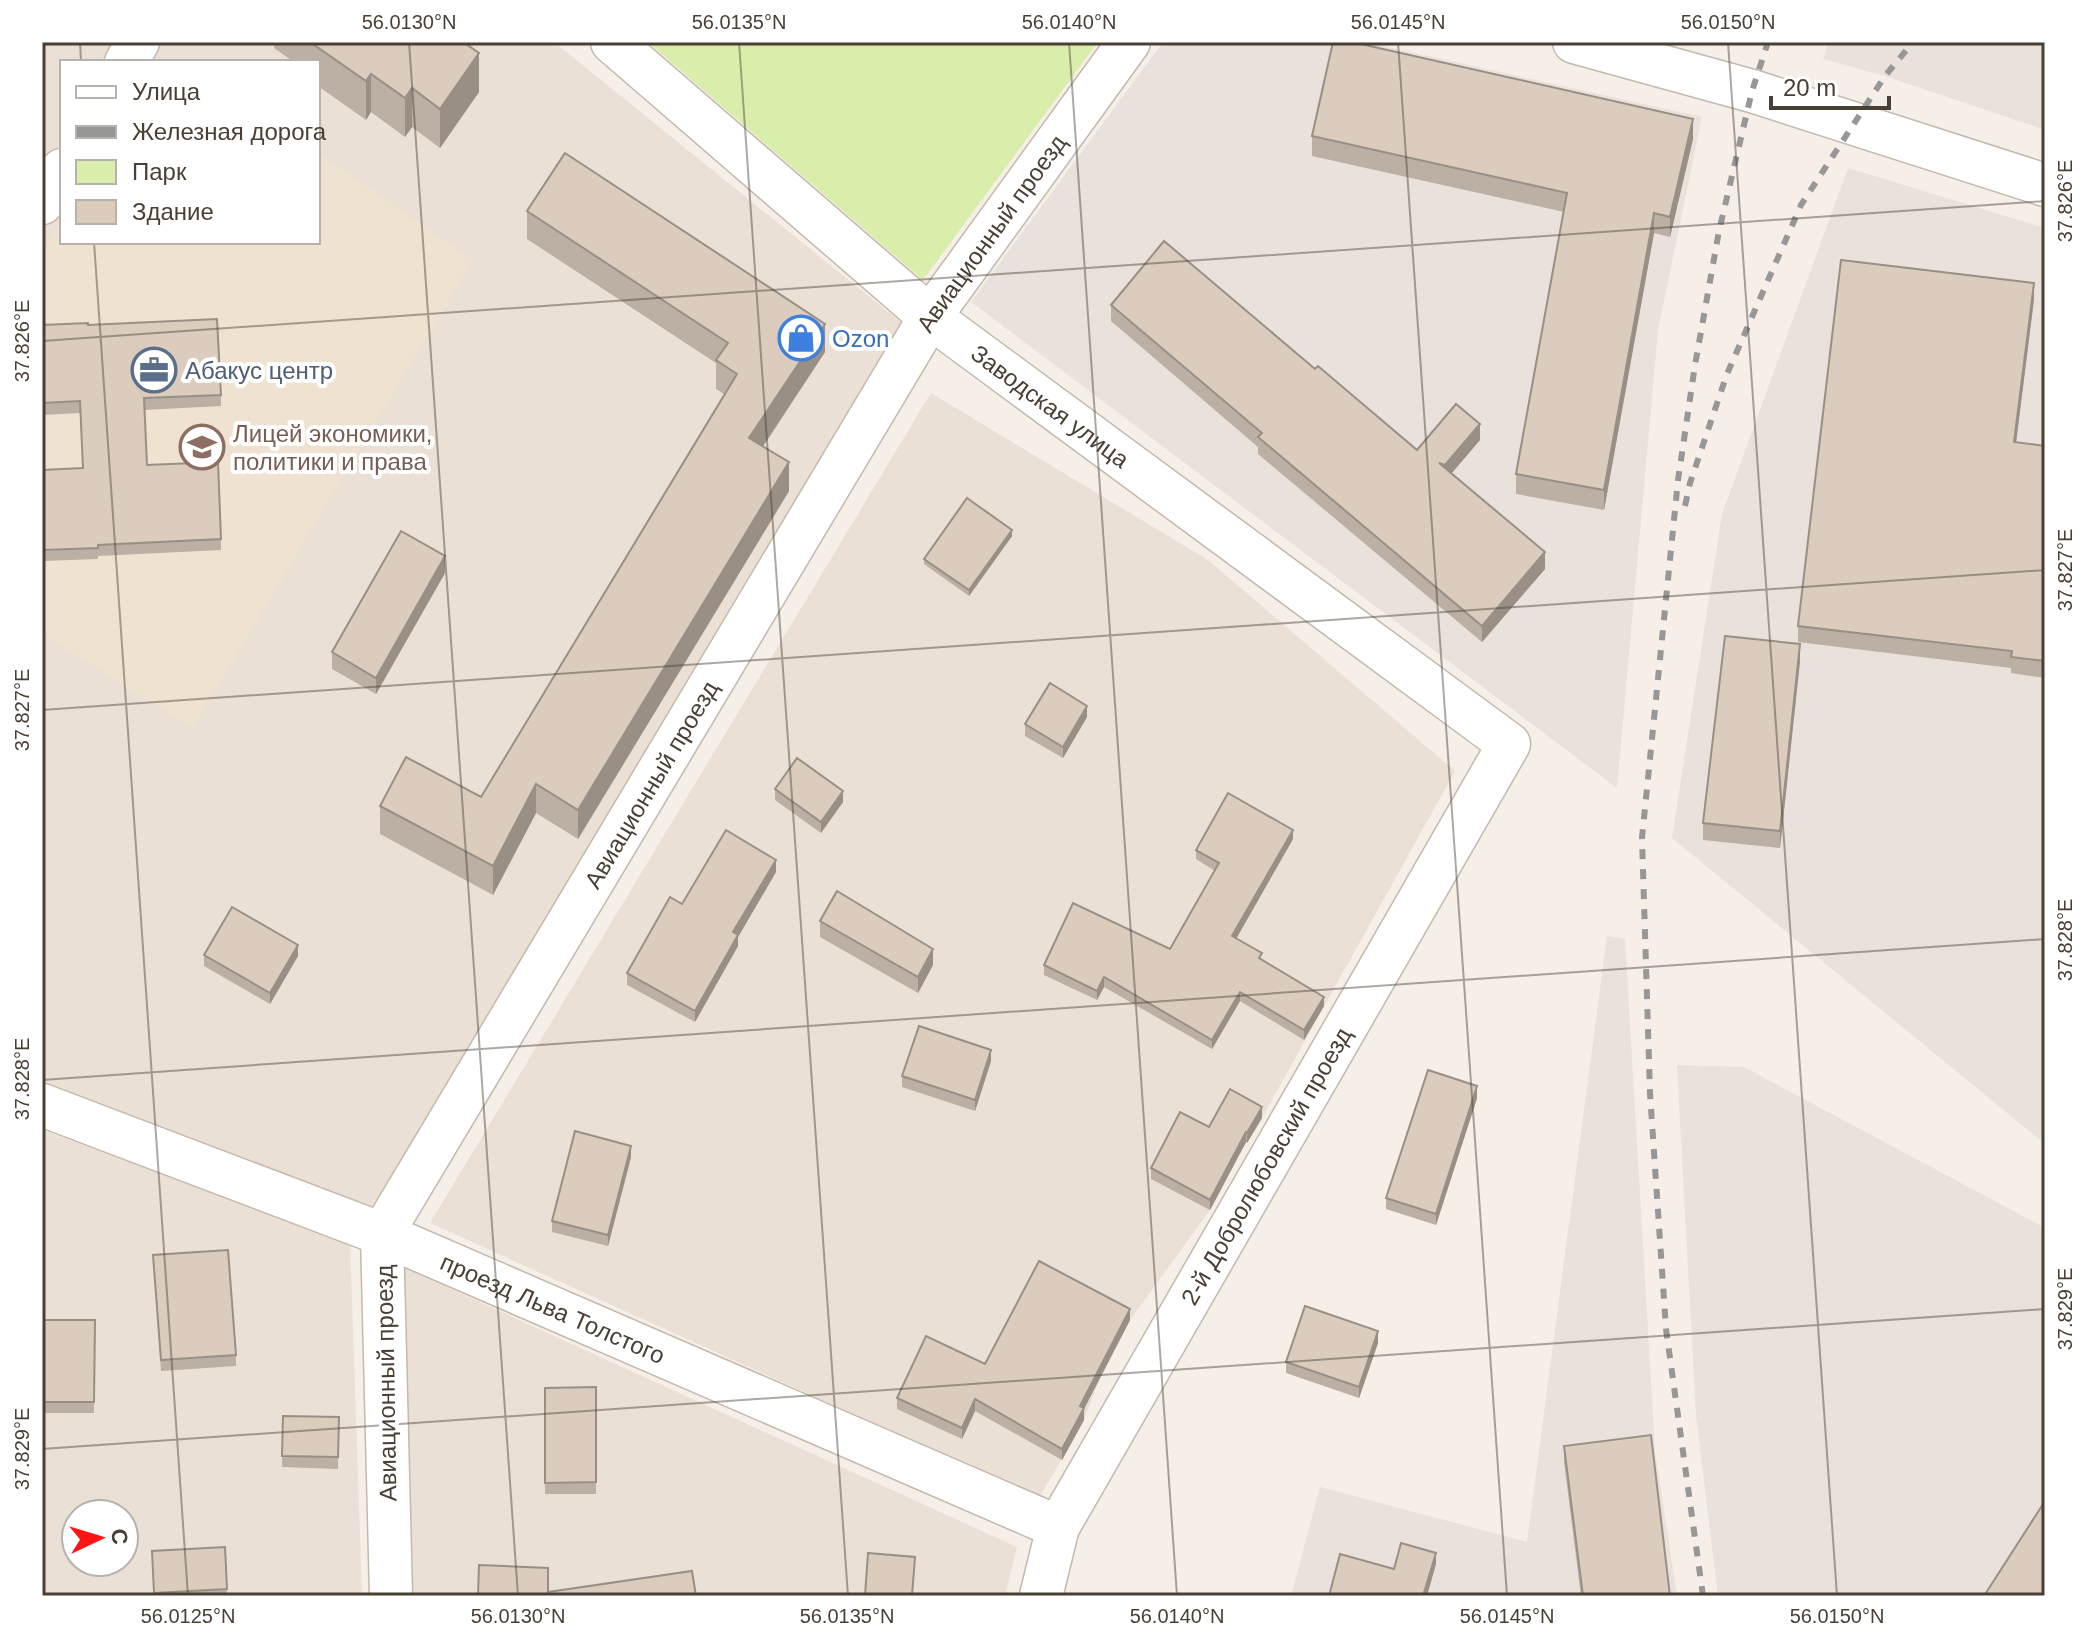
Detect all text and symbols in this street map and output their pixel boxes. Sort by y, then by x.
text: 56.0130°N [362,11,456,33]
text: 56.0135°N [692,11,786,33]
text: 56.0140°N [1022,11,1116,33]
text: 56.0145°N [1351,11,1445,33]
text: 56.0150°N [1681,11,1775,33]
legend [60,60,320,244]
scale bar [1771,60,1889,110]
text: 20 m [1783,74,1836,101]
text: Улица [132,78,201,105]
text: Железная дорога [132,118,327,145]
street label: Авиационный проезд [911,129,1071,337]
text: Парк [132,158,187,185]
text: 37.826°E [2054,160,2076,242]
text: Здание [132,198,214,225]
text: 37.826°E [11,300,33,382]
shop icon: Ozon [777,314,825,362]
place label: Ozon [832,325,889,352]
street label: Заводская улица [966,339,1135,473]
office icon: Абакус центр [130,346,178,394]
place label: Абакус центр [185,357,333,384]
place label: Лицей экономики, политики и права [233,420,433,475]
school or university icon: Лицей экономики, политики и права [178,423,226,471]
text: 37.827°E [2054,529,2076,611]
text: 37.827°E [11,669,33,751]
street label: Авиационный проезд [578,676,723,893]
text: 37.828°E [2054,899,2076,981]
street label: 2-й Добролюбовский проезд [1175,1023,1357,1309]
text: 37.828°E [11,1038,33,1120]
street label: проезд Льва Толстого [437,1248,669,1369]
street label: Авиационный проезд [370,1264,402,1502]
text: 37.829°E [2054,1268,2076,1350]
text: 37.829°E [11,1408,33,1490]
north arrow [60,1498,140,1578]
text: С [106,1528,132,1546]
text: 56.0125°N [141,1605,235,1627]
text: 56.0130°N [471,1605,565,1627]
text: 56.0135°N [800,1605,894,1627]
text: 56.0140°N [1130,1605,1224,1627]
text: 56.0145°N [1460,1605,1554,1627]
text: 56.0150°N [1790,1605,1884,1627]

